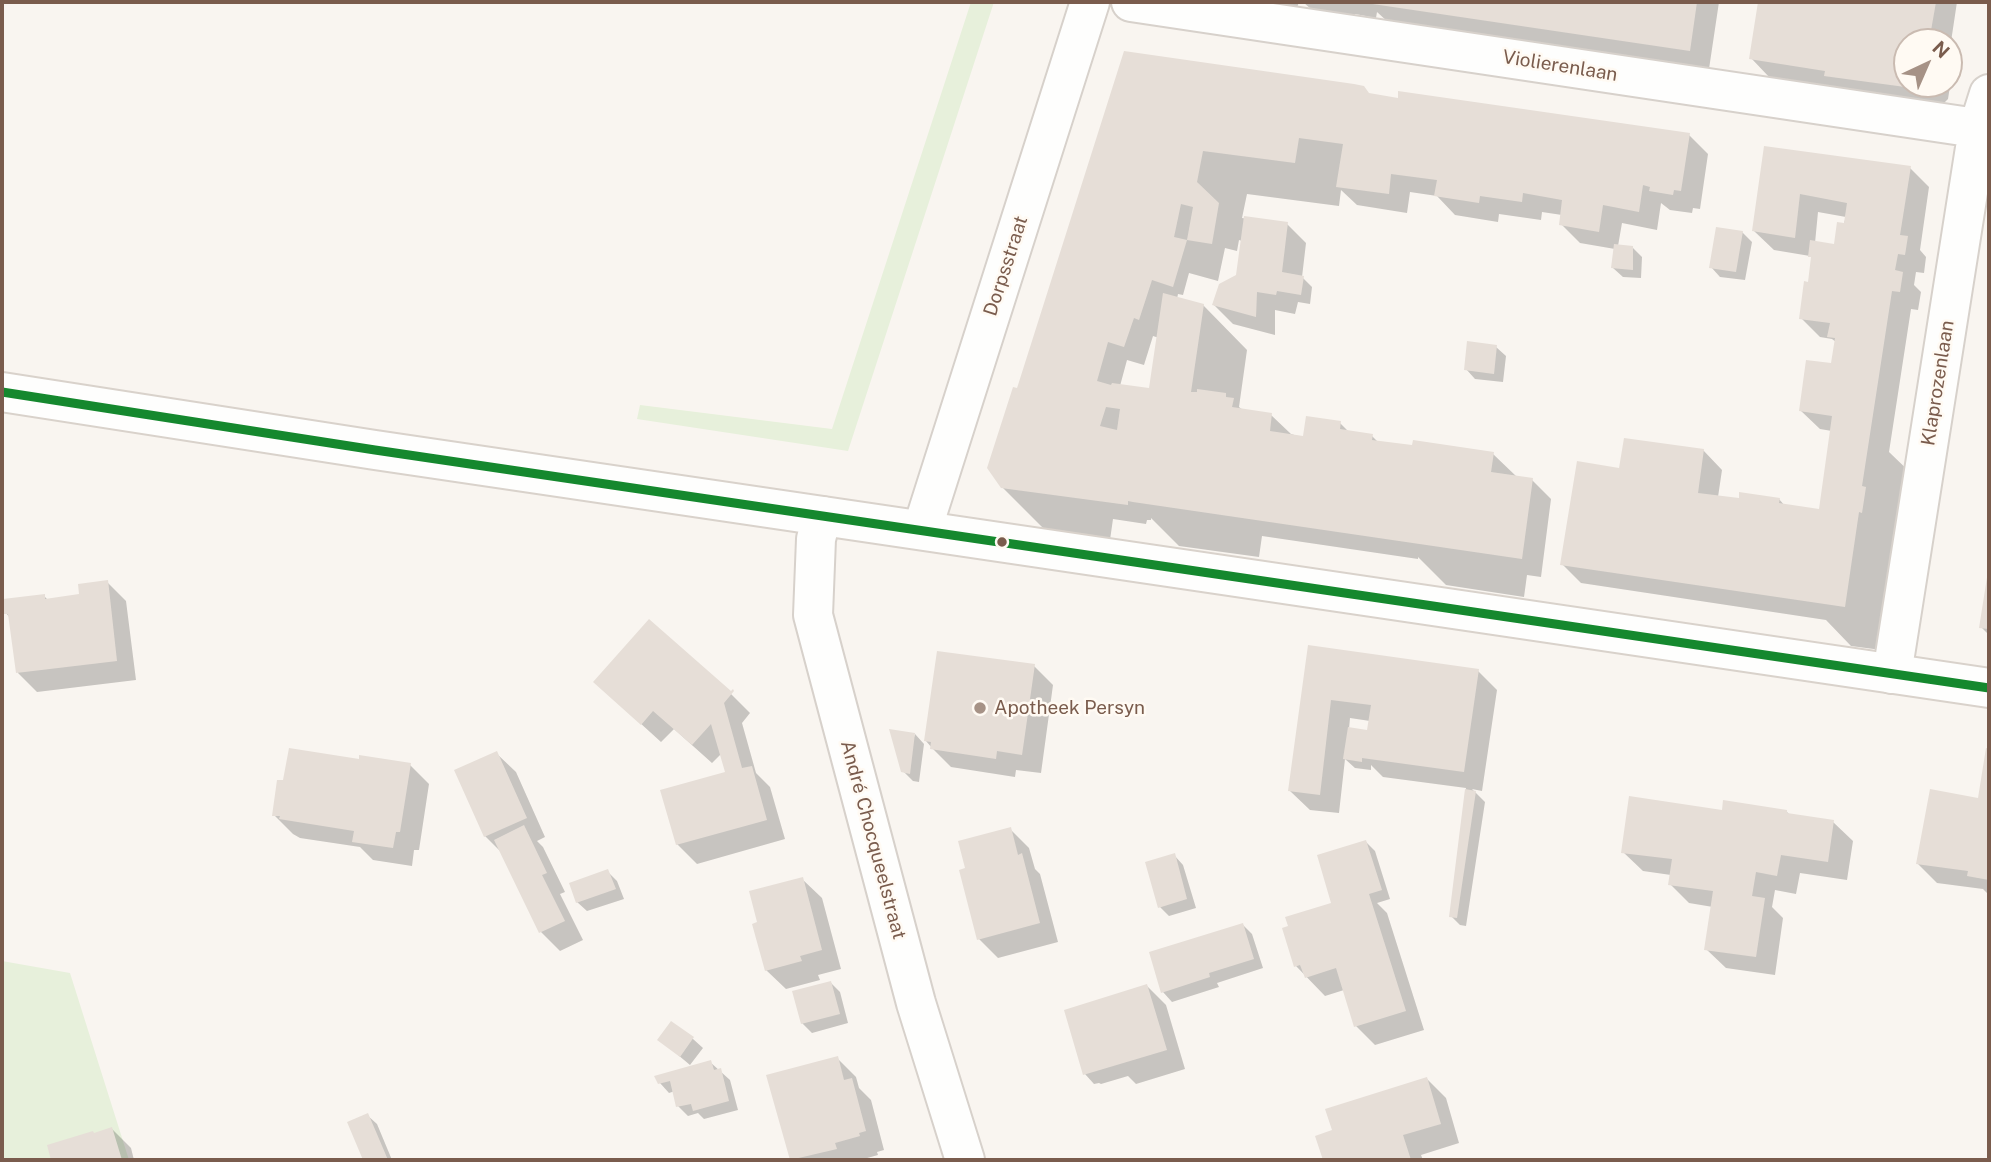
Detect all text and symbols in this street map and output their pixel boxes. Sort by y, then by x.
north arrow [1893,28,1963,98]
text: N [1928,36,1954,62]
street label: Violierenlaan [1501,46,1619,86]
street label: Dorpsstraat [979,213,1033,319]
street label: Klaprozenlaan [1917,319,1959,447]
unlabelled marker [995,535,1009,549]
place label: Apotheek Persyn [994,697,1145,719]
marker: Apotheek Persyn [972,700,988,716]
street label: André Chocqueelstraat [835,738,911,942]

